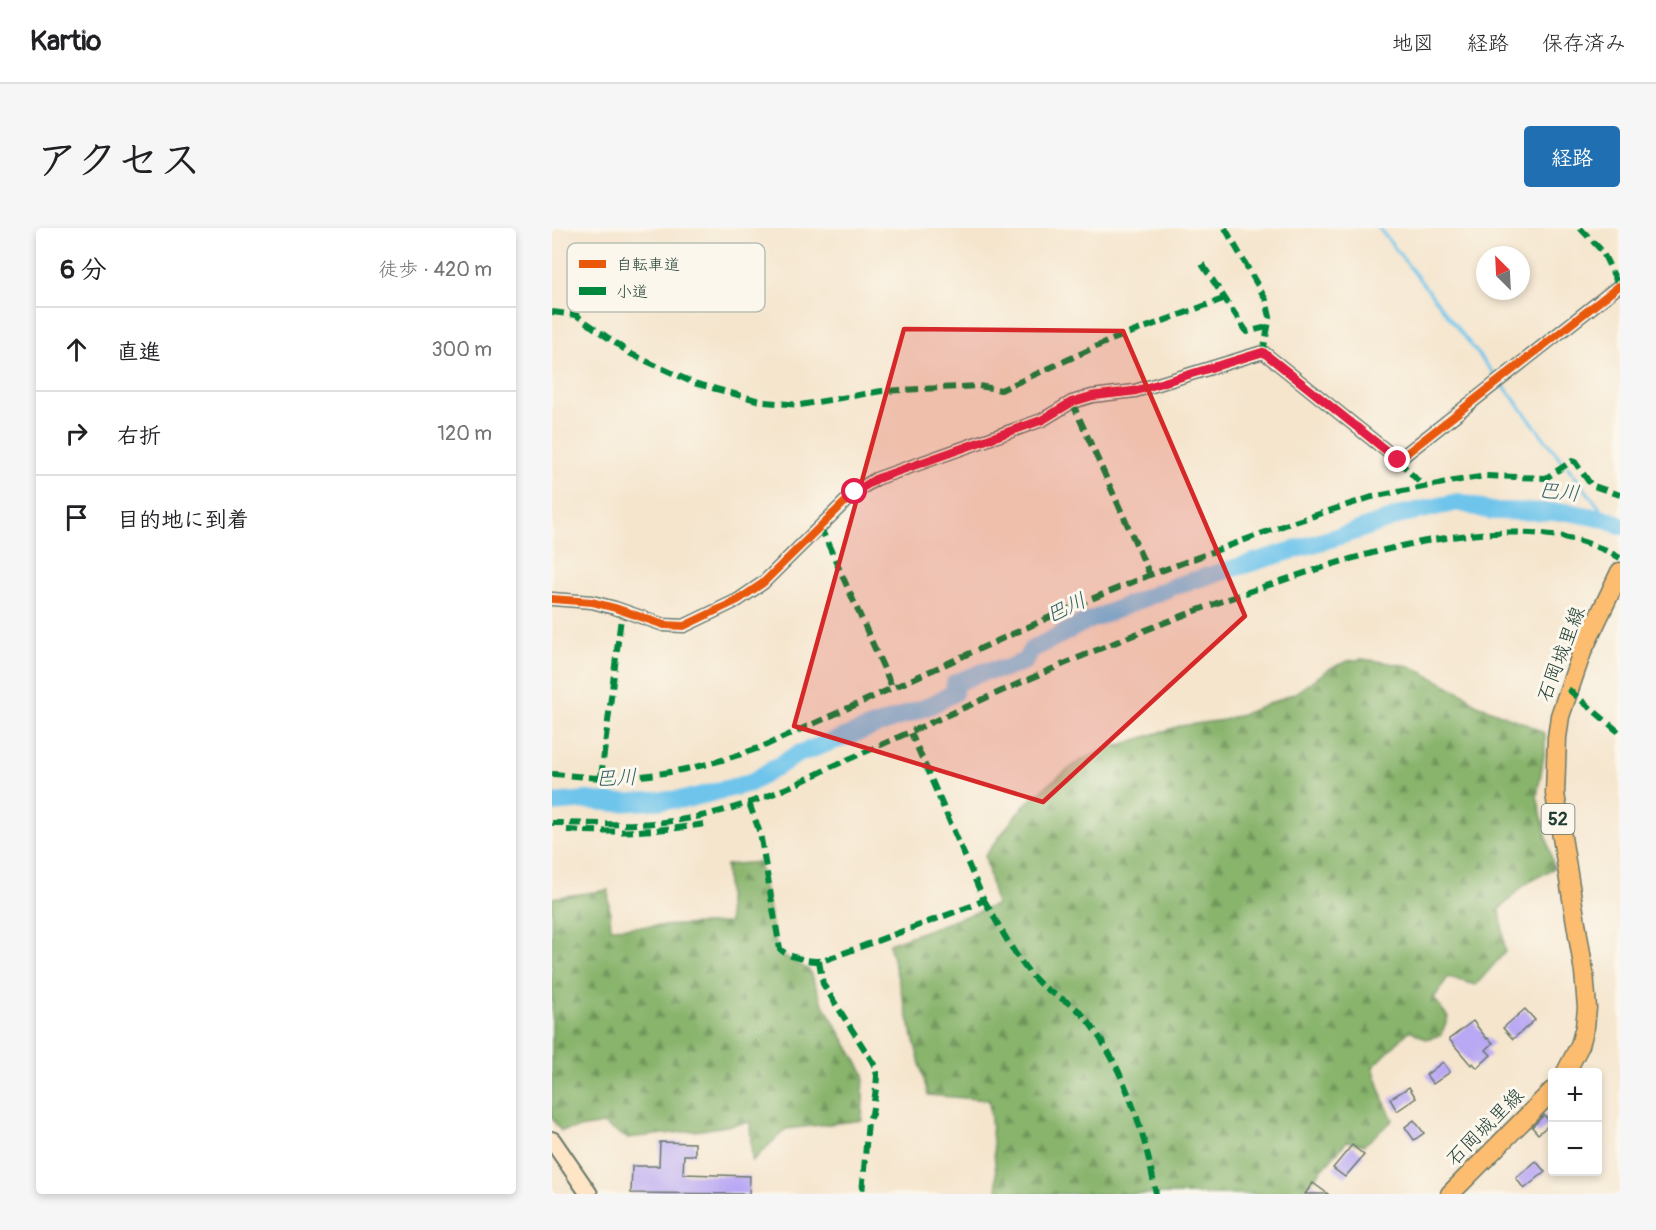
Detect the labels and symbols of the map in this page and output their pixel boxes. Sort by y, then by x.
legend [567,243,765,312]
north arrow [1476,246,1530,300]
text: 自転車道 [616,255,680,275]
text: 小道 [616,282,648,302]
route end [1384,446,1410,472]
water label: 巴川 [1537,476,1581,508]
route start [841,478,867,504]
water label: 巴川 [1041,587,1091,629]
street label: 石岡城里線 [1531,603,1591,705]
water label: 巴川 [595,764,637,792]
road number: 52 [1542,804,1574,834]
street label: 石岡城里線 [1441,1083,1529,1171]

